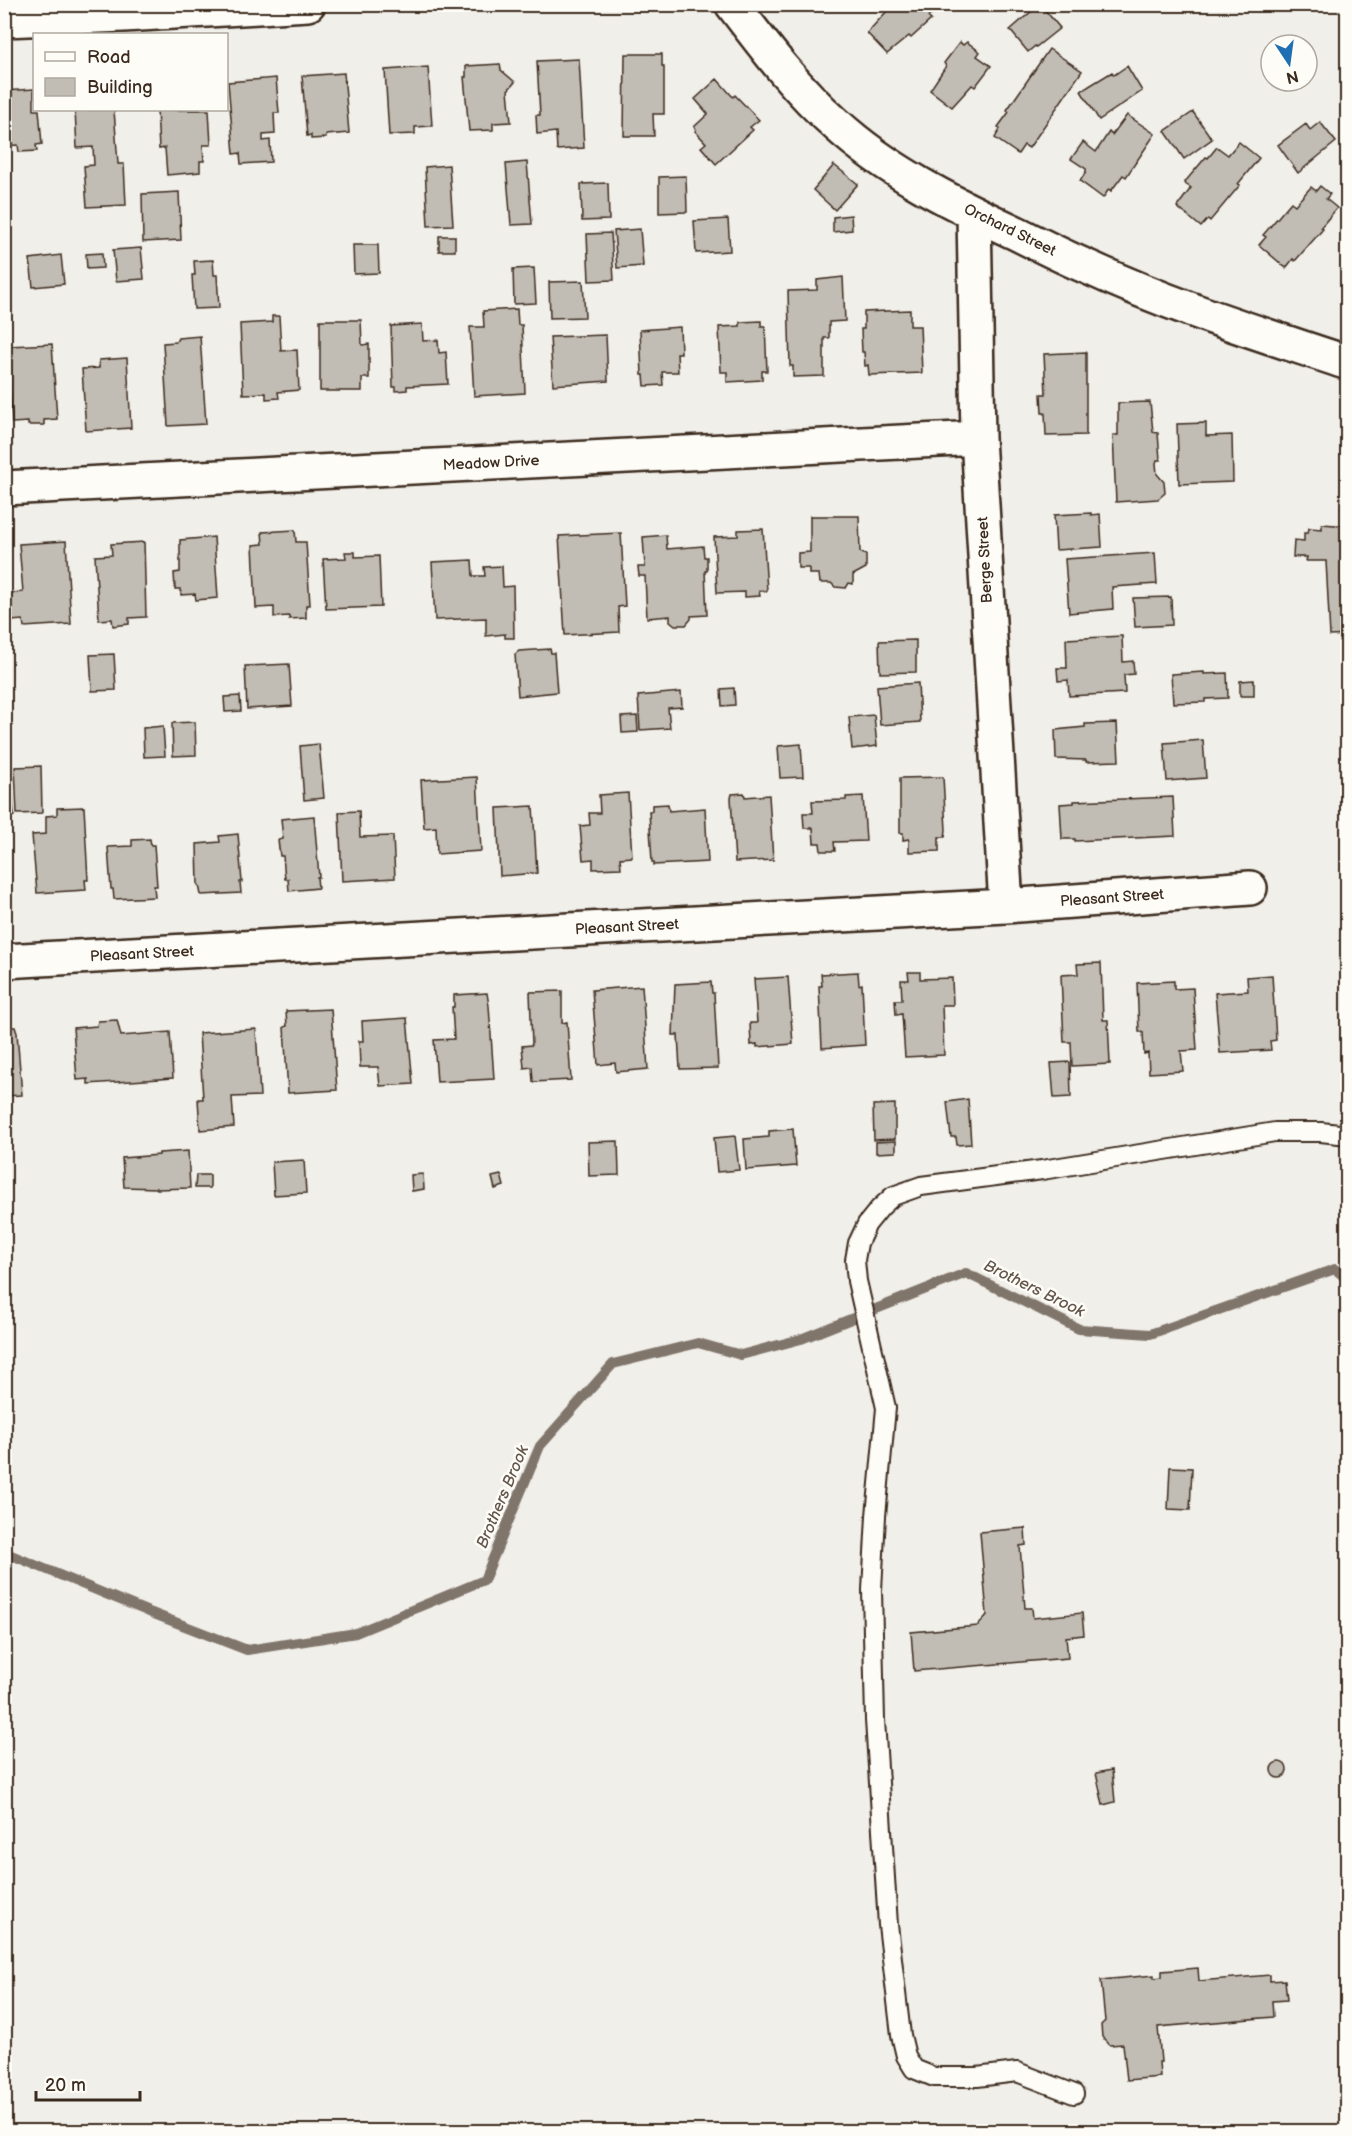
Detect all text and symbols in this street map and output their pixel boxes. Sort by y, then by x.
legend [33,33,228,111]
north arrow [1259,33,1319,93]
text: Road [87,47,131,68]
text: N [1284,66,1300,87]
text: Building [87,77,153,98]
street label: Orchard Street [961,200,1059,261]
street label: Meadow Drive [442,451,540,475]
street label: Berge Street [973,516,997,604]
street label: Pleasant Street [1059,885,1165,911]
street label: Pleasant Street [575,915,680,939]
street label: Pleasant Street [90,942,195,966]
water label: Brothers Brook [980,1256,1089,1322]
water label: Brothers Brook [473,1442,534,1551]
scale bar [36,2064,140,2102]
text: 20 m [45,2075,86,2096]

